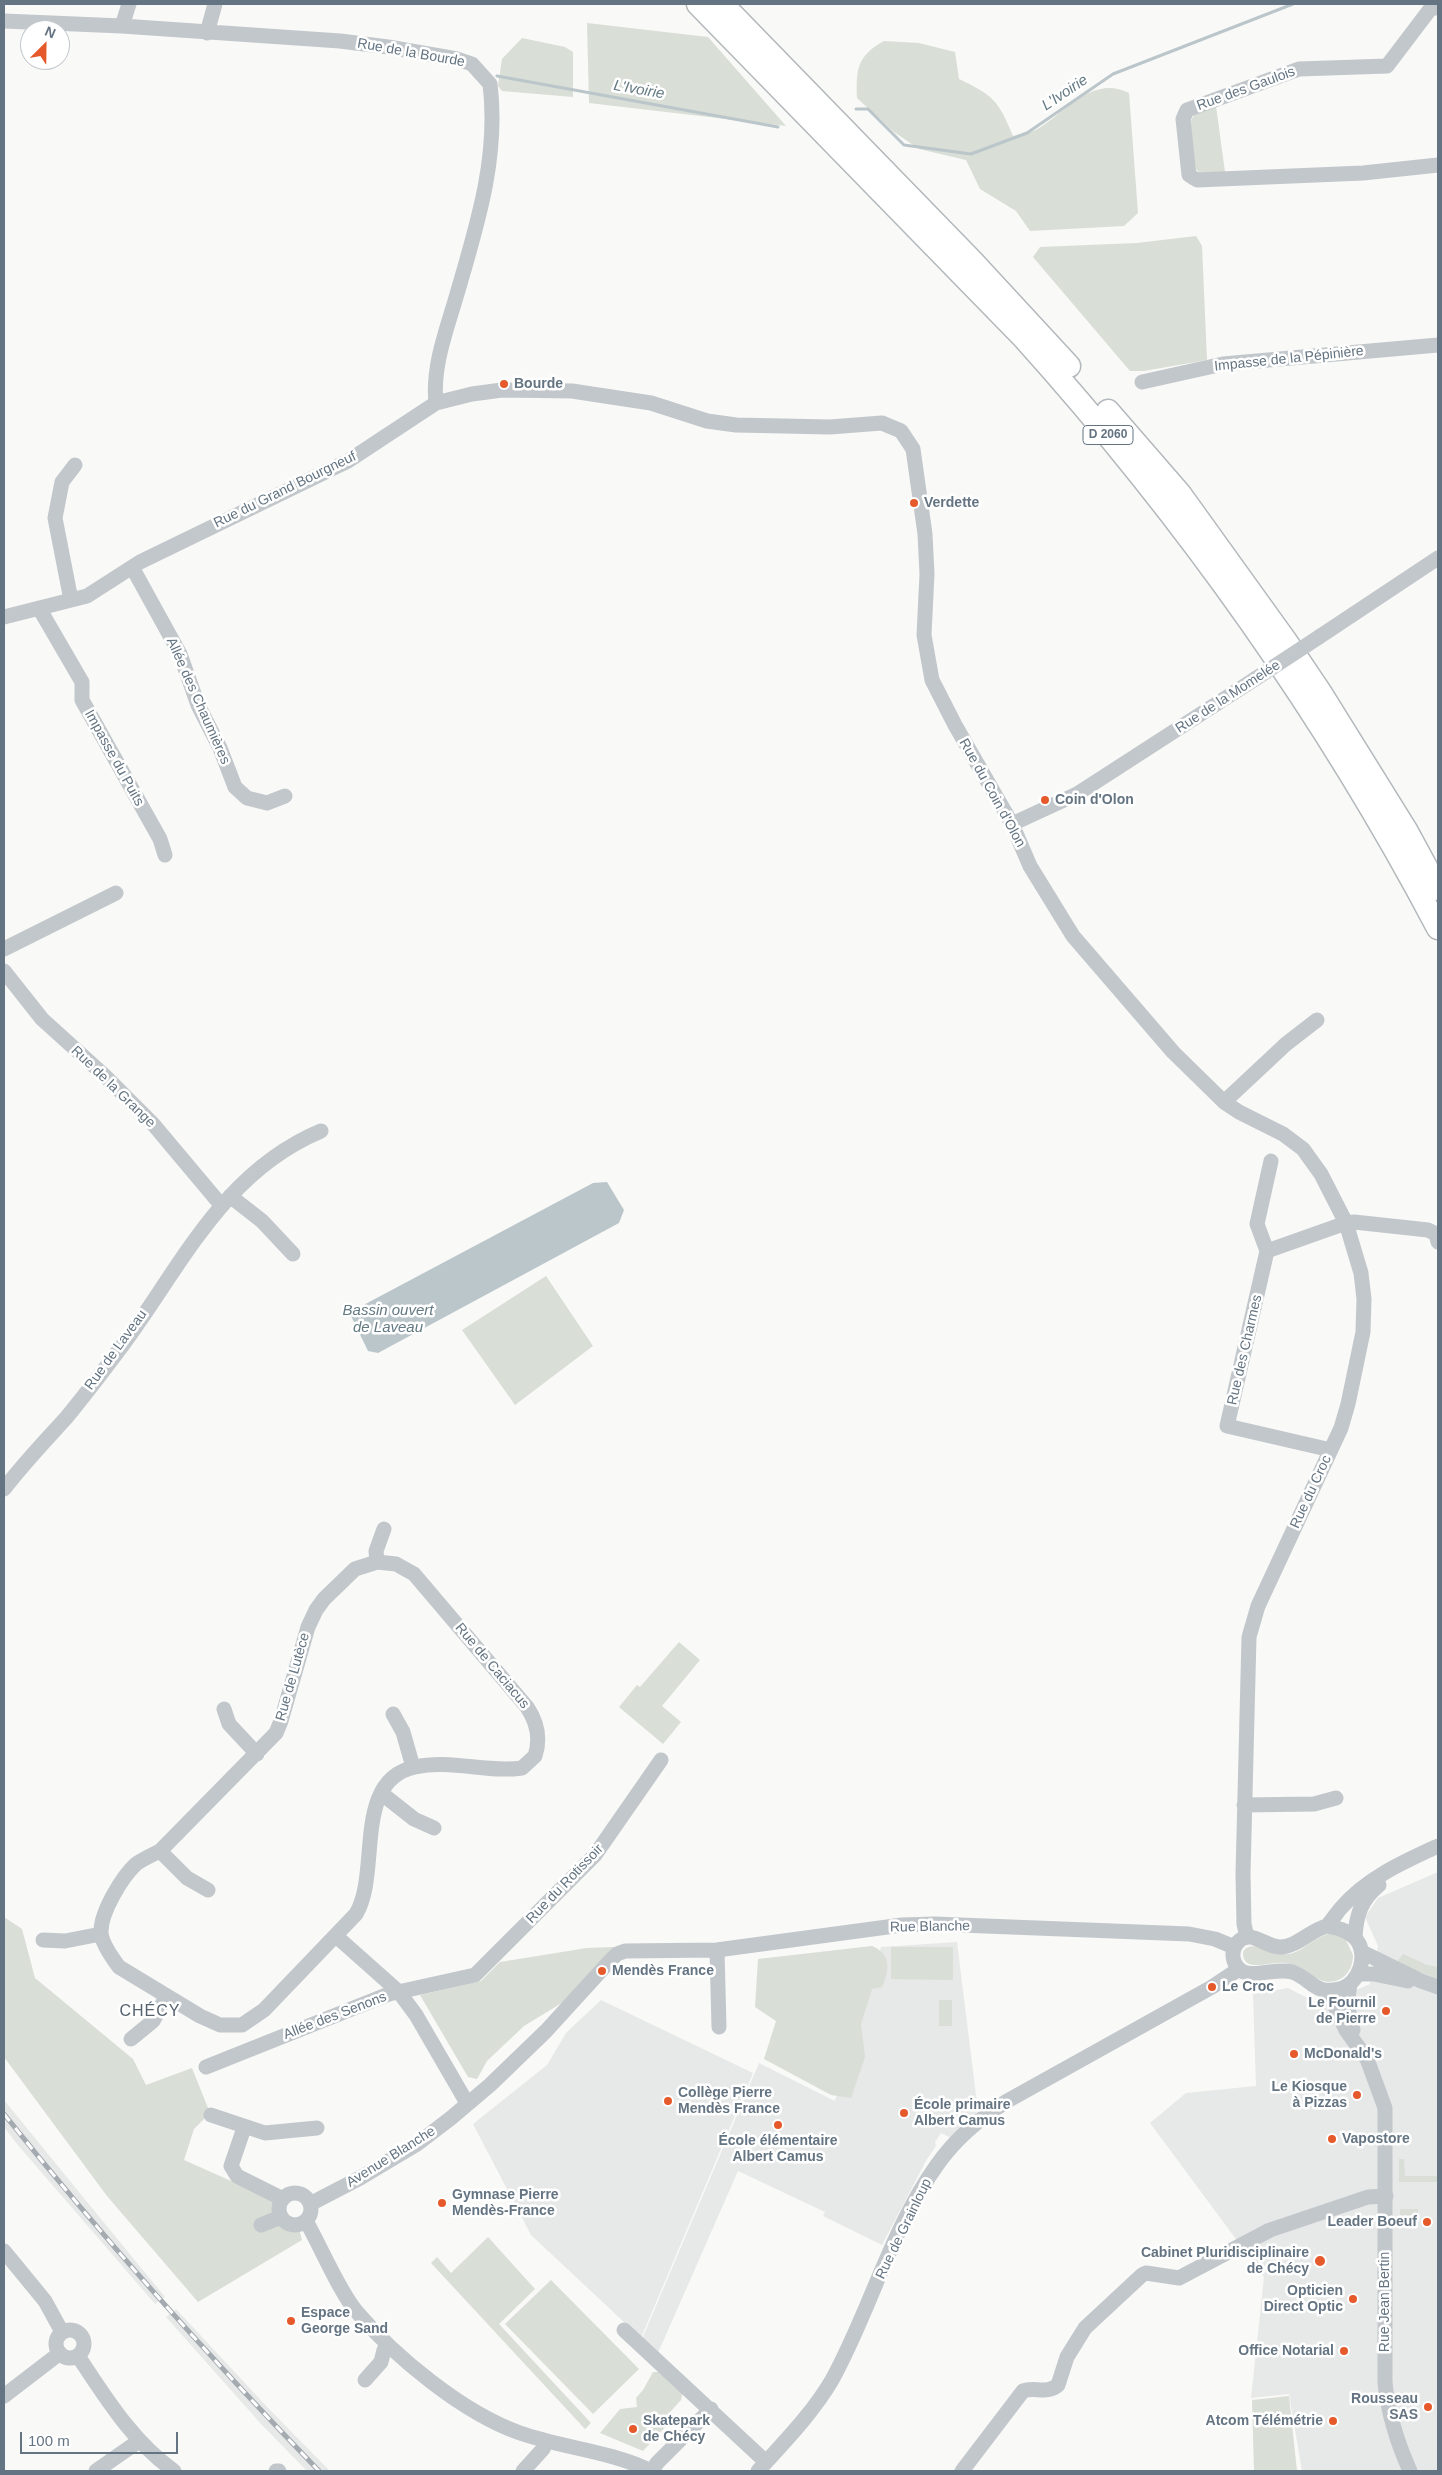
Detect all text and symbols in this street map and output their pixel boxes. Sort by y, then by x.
north arrow [20,20,70,70]
text: N [43,23,58,41]
street label: Rue de la Bourde [356,35,466,71]
street label: Rue des Gaulois [1194,63,1298,115]
water label: L'Ivoirie [1039,71,1091,115]
water label: L'Ivoirie [612,77,666,103]
street label: Impasse de la Pépinière [1213,343,1365,375]
place label: Bourde [514,376,563,392]
marker: Bourde [498,378,510,390]
road number: D 2060 [1083,426,1133,444]
street label: Rue du Grand Bourgneuf [211,448,359,532]
place label: Verdette [924,495,979,511]
marker: Verdette [908,497,920,509]
street label: Allée des Chaumières [162,635,234,767]
street label: Rue de la Momelée [1173,657,1283,737]
street label: Impasse du Puits [81,707,147,809]
street label: Rue du Coin d'Olon [955,736,1029,850]
place label: Coin d'Olon [1055,792,1134,808]
marker: Coin d'Olon [1039,794,1051,806]
street label: Rue de la Grange [67,1043,159,1131]
street label: Rue des Charmes [1224,1293,1266,1407]
water label: Bassin ouvert de Laveau [343,1302,433,1337]
street label: Rue de Laveau [81,1307,151,1393]
street label: Rue du Croc [1287,1453,1335,1531]
street label: Rue de Caciacus [451,1620,533,1712]
street label: Rue de Lutèce [272,1631,314,1723]
street label: Rue du Rotissoir [523,1841,607,1927]
street label: Rue Blanche [890,1918,970,1936]
place label: Mendès France [612,1963,714,1979]
marker: Mendès France [596,1965,608,1977]
place label: Le Croc [1222,1979,1274,1995]
marker: Le Croc [1206,1981,1218,1993]
street label: Allée des Senons [281,1989,389,2043]
place label: Le Fournil de Pierre [1308,1995,1376,2028]
district label: CHÉCY [119,2002,181,2022]
marker: Le Fournil de Pierre [1380,2005,1392,2017]
place label: McDonald's [1304,2046,1382,2062]
marker: McDonald's [1288,2048,1300,2060]
place label: Le Kiosque à Pizzas [1272,2079,1347,2112]
place label: Collège Pierre Mendès France [678,2085,780,2118]
marker: Le Kiosque à Pizzas [1351,2089,1363,2101]
marker: Collège Pierre Mendès France [662,2095,674,2107]
place label: École primaire Albert Camus [914,2097,1010,2130]
marker: École primaire Albert Camus [898,2107,910,2119]
marker: École élémentaire Albert Camus [772,2119,784,2131]
street label: Avenue Blanche [343,2123,439,2191]
place label: Vapostore [1342,2131,1410,2147]
place label: École élémentaire Albert Camus [718,2133,838,2166]
marker: Vapostore [1326,2133,1338,2145]
street label: Rue de Grainloup [872,2176,936,2282]
place label: Gymnase Pierre Mendès-France [452,2187,559,2220]
marker: Gymnase Pierre Mendès-France [436,2197,448,2209]
place label: Leader Boeuf [1328,2214,1417,2230]
marker: Leader Boeuf [1421,2216,1433,2228]
place label: Cabinet Pluridisciplinaire de Chécy [1141,2245,1309,2278]
street label: Rue Jean Bertin [1377,2252,1393,2352]
marker: Cabinet Pluridisciplinaire de Chécy [1313,2254,1327,2268]
place label: Opticien Direct Optic [1264,2283,1343,2316]
marker: Opticien Direct Optic [1347,2293,1359,2305]
place label: Espace George Sand [301,2305,388,2338]
marker: Espace George Sand [285,2315,297,2327]
place label: Office Notarial [1238,2343,1334,2359]
marker: Office Notarial [1338,2345,1350,2357]
place label: Rousseau SAS [1351,2391,1418,2424]
marker: Rousseau SAS [1422,2401,1434,2413]
place label: Skatepark de Chécy [643,2413,710,2446]
place label: Atcom Télémétrie [1206,2413,1323,2429]
marker: Atcom Télémétrie [1327,2415,1339,2427]
scale bar [22,2422,180,2454]
marker: Skatepark de Chécy [627,2423,639,2435]
text: 100 m [28,2432,70,2449]

